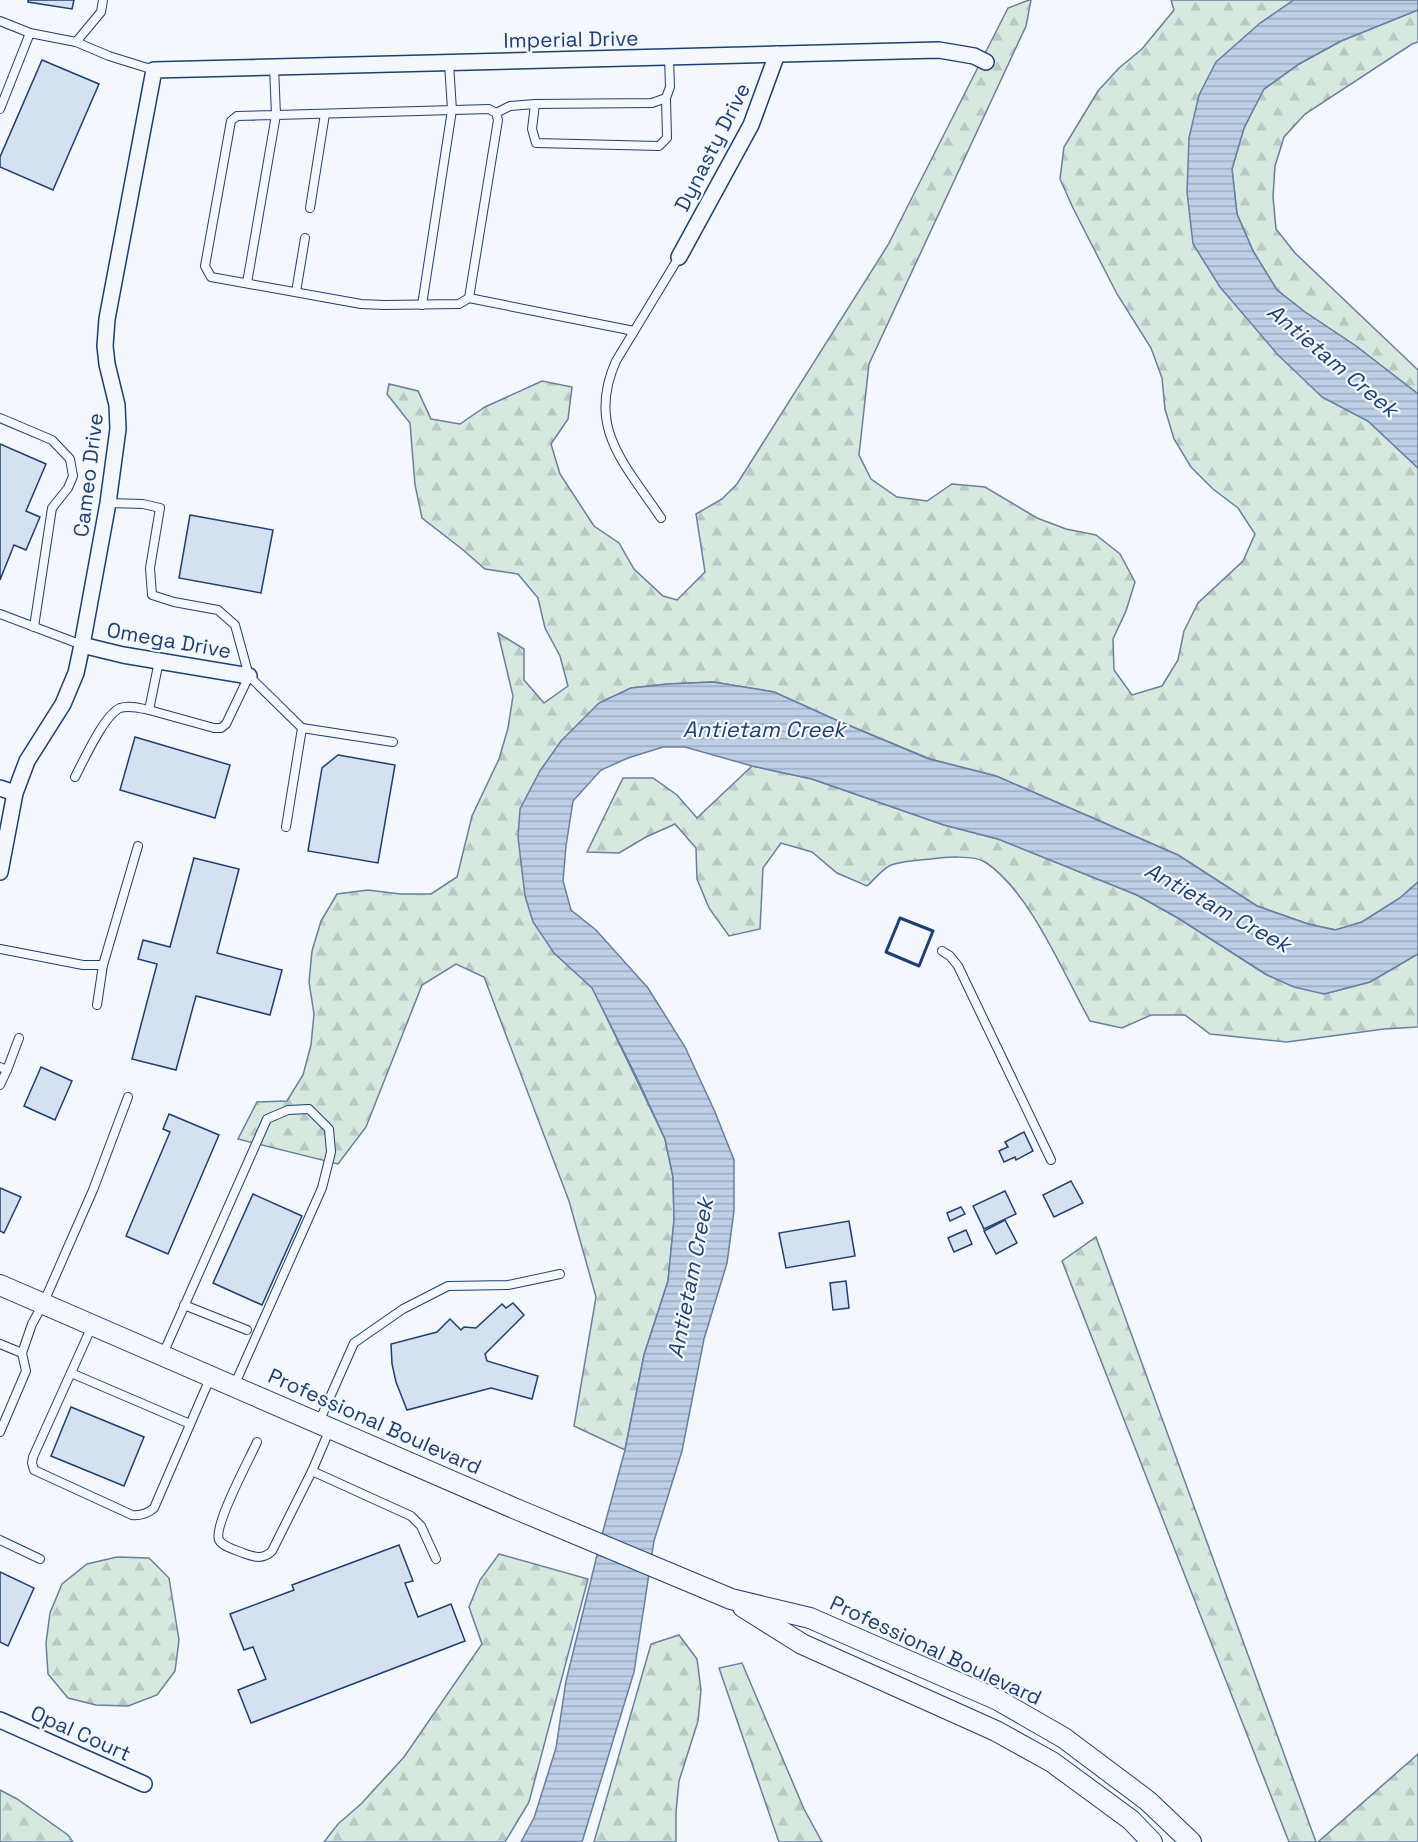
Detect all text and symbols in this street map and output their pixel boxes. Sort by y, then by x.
street label: Imperial Drive [503,24,639,54]
street label: Dynasty Drive [668,78,756,216]
water label: Antietam Creek [1262,297,1406,424]
street label: Cameo Drive [67,411,109,539]
street label: Omega Drive [105,616,233,664]
water label: Antietam Creek [683,715,847,743]
water label: Antietam Creek [1140,855,1298,960]
water label: Antietam Creek [661,1194,720,1360]
street label: Professional Boulevard [264,1362,486,1480]
street label: Professional Boulevard [826,1589,1046,1711]
street label: Opal Court [27,1699,135,1767]

